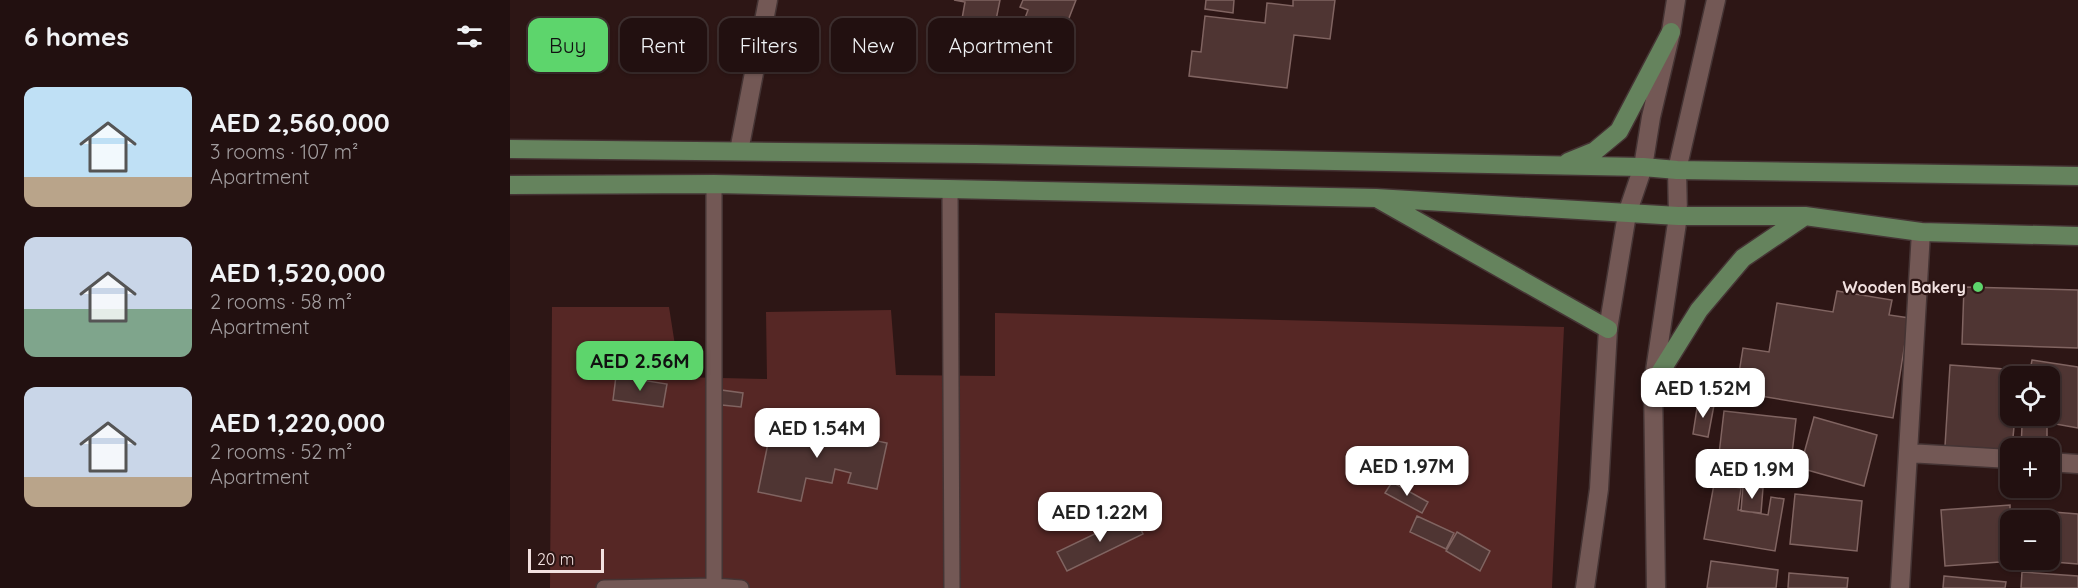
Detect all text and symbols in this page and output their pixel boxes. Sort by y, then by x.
chip: Buy [528,18,608,72]
chip: Rent [620,18,707,72]
chip: Filters [719,18,819,72]
chip: New [831,18,916,72]
chip: Apartment [928,18,1074,72]
text: 6 homes [24,20,129,53]
icon: filters [453,20,486,53]
text: AED 2,560,000 [210,106,390,139]
icon: home [72,111,144,183]
text: 3 rooms · 107 m² [210,139,358,164]
text: Apartment [210,164,310,189]
text: AED 1,520,000 [210,256,385,289]
icon: home [72,261,144,333]
place label: Wooden Bakery [1843,277,1966,297]
marker: Wooden Bakery [1971,280,1985,294]
text: 2 rooms · 58 m² [210,289,352,314]
text: Apartment [210,314,310,339]
pin: AED 2.56M [571,341,709,392]
text: AED 2.56M [590,348,690,373]
map controls [2000,366,2060,570]
button: locate [2000,366,2060,426]
pin: AED 1.52M [1634,368,1772,419]
text: AED 1.52M [1655,375,1751,400]
text: AED 1,220,000 [210,406,385,439]
pin: AED 1.54M [748,408,886,459]
icon: home [72,411,144,483]
text: AED 1.54M [769,415,865,440]
button: + [2000,438,2060,498]
text: 2 rooms · 52 m² [210,439,352,464]
pin: AED 1.97M [1338,446,1476,497]
pin: AED 1.9M [1690,449,1814,500]
text: AED 1.97M [1360,453,1455,478]
text: AED 1.9M [1710,456,1794,481]
text: Apartment [210,464,310,489]
pin: AED 1.22M [1031,492,1169,543]
text: AED 1.22M [1052,499,1148,524]
button: − [2000,510,2060,570]
scale bar [528,546,604,574]
text: 20 m [537,549,574,569]

